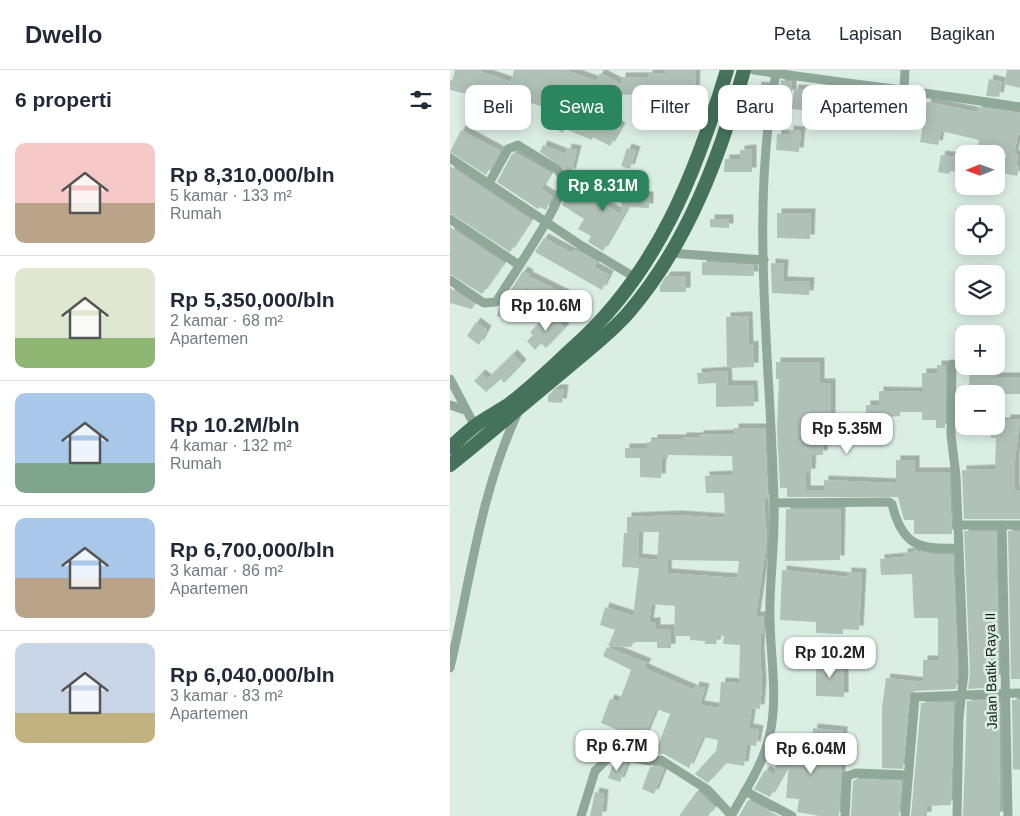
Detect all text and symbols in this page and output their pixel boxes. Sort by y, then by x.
text: Dwello [25,21,102,48]
text: Peta [774,24,811,44]
text: Lapisan [839,24,902,44]
text: Bagikan [930,24,995,44]
chip: Beli [465,85,531,130]
chip: Sewa [541,85,622,130]
chip: Filter [632,85,708,130]
chip: Baru [718,85,792,130]
chip: Apartemen [802,85,926,130]
icon: filters [407,86,435,114]
text: 6 properti [15,88,112,111]
north arrow [955,145,1005,195]
map controls [955,145,1005,435]
icon: home [55,163,115,223]
text: Rp 8,310,000/bln [170,163,335,186]
pin: Rp 8.31M [551,170,655,212]
text: Rp 8.31M [568,177,638,194]
text: 5 kamar · 133 m² [170,187,292,204]
text: Rumah [170,205,222,222]
button: locate [955,205,1005,255]
button: layers [955,265,1005,315]
icon: home [55,288,115,348]
text: Rp 5,350,000/bln [170,288,335,311]
pin: Rp 10.6M [494,290,598,332]
text: Rp 10.6M [511,297,581,314]
text: 2 kamar · 68 m² [170,312,283,329]
button: + [955,325,1005,375]
text: Apartemen [170,330,248,347]
button: − [955,385,1005,435]
pin: Rp 5.35M [795,412,899,455]
icon: home [55,413,115,473]
text: Rp 10.2M/bln [170,413,300,436]
text: Rp 5.35M [812,420,882,437]
text: 4 kamar · 132 m² [170,437,292,454]
text: Rumah [170,455,222,472]
icon: home [55,538,115,598]
text: Rp 6,700,000/bln [170,538,335,561]
text: 3 kamar · 86 m² [170,562,283,579]
text: Apartemen [170,580,248,597]
street label: Jalan Batik Raya II [982,613,1000,729]
pin: Rp 10.2M [778,636,882,679]
text: Rp 10.2M [795,644,865,661]
icon: home [55,663,115,723]
text: Rp 6,040,000/bln [170,663,335,686]
text: 3 kamar · 83 m² [170,687,283,704]
text: Apartemen [170,705,248,722]
pin: Rp 6.7M [571,730,663,772]
pin: Rp 6.04M [759,732,863,775]
text: Rp 6.7M [586,737,648,754]
text: Rp 6.04M [776,740,846,757]

